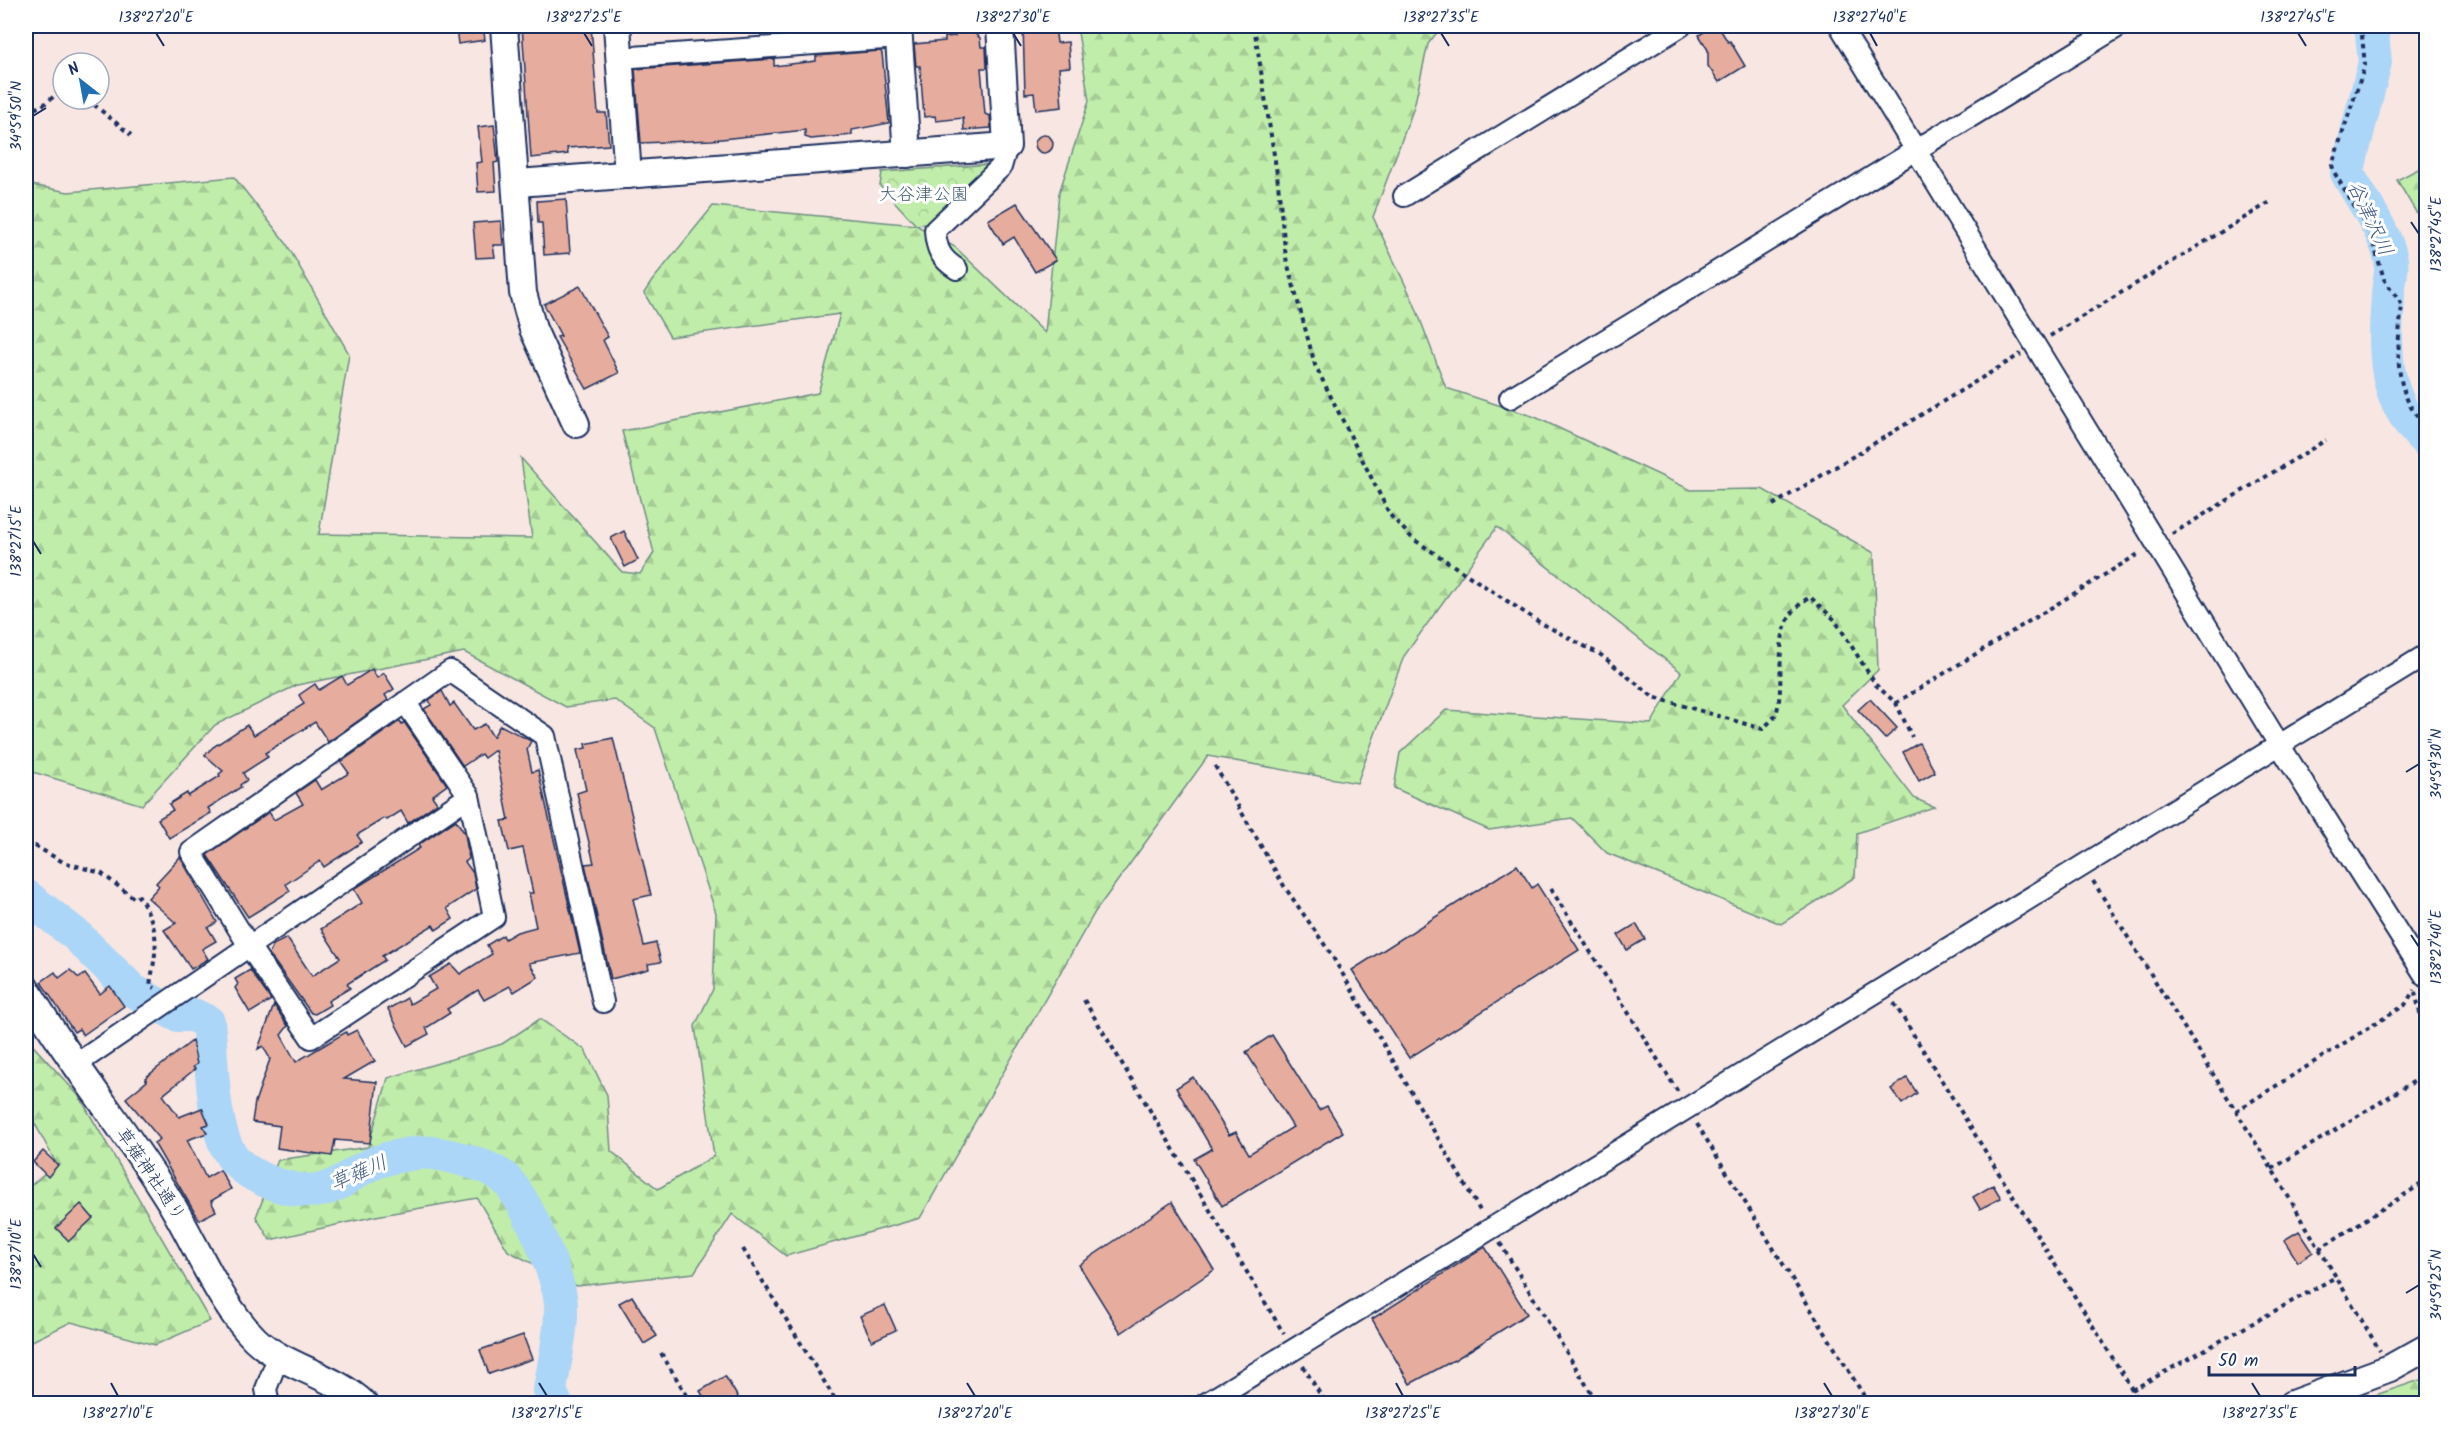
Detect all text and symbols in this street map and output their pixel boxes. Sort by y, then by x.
text: 138°27'20"E [118,6,195,30]
text: 138°27'25"E [546,6,623,30]
text: 138°27'30"E [975,6,1052,30]
text: 138°27'35"E [1403,6,1480,30]
text: 138°27'40"E [1833,6,1909,30]
text: 138°27'45"E [2260,6,2337,30]
north arrow [51,51,111,111]
text: N [63,56,85,83]
text: 34°59'50"N [5,81,29,151]
water label: 谷津沢川 [2338,176,2400,262]
park label: 大谷津公園 [879,181,969,210]
text: 138°27'45"E [2425,195,2449,272]
text: 138°27'15"E [5,504,29,577]
text: 34°59'30"N [2425,729,2449,799]
text: 138°27'40"E [2425,908,2449,984]
street label: 草薙神社通り [108,1122,192,1228]
water label: 草薙川 [325,1148,393,1200]
text: 138°27'10"E [5,1217,29,1290]
text: 34°59'25"N [2425,1249,2449,1321]
scale bar [2209,1339,2354,1377]
text: 50 m [2218,1347,2258,1376]
text: 138°27'10"E [82,1402,155,1426]
text: 138°27'15"E [511,1402,584,1426]
text: 138°27'20"E [937,1402,1014,1426]
text: 138°27'25"E [1365,1402,1442,1426]
text: 138°27'30"E [1794,1402,1871,1426]
text: 138°27'35"E [2222,1402,2299,1426]

